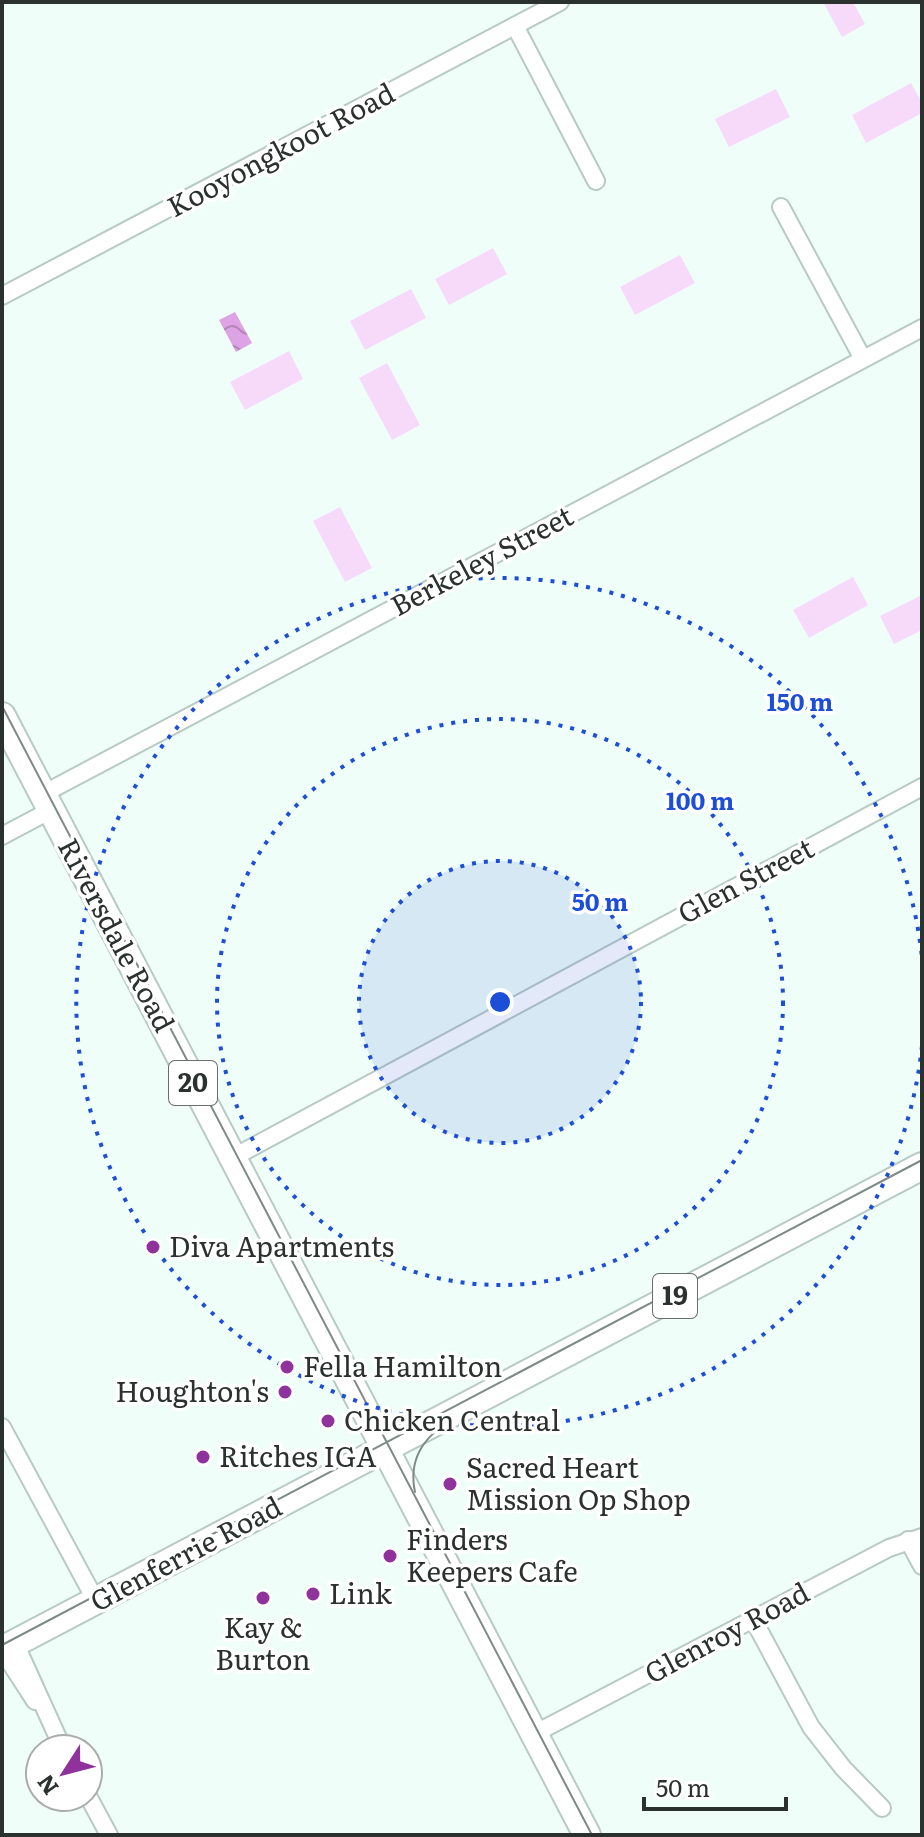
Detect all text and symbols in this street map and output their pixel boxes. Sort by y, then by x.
street label: Kooyongkoot Road [159,70,401,226]
street label: Berkeley Street [382,493,580,625]
text: 150 m [767,683,833,718]
text: 100 m [666,782,734,817]
street label: Glen Street [670,825,821,933]
street label: Riversdale Road [49,830,187,1038]
text: 50 m [572,883,628,918]
centre of rings [486,988,514,1016]
road number: 20 [169,1061,217,1105]
place label: Diva Apartments [169,1224,394,1266]
marker: Diva Apartments [144,1238,162,1256]
road number: 19 [653,1274,697,1318]
place label: Fella Hamilton [303,1344,502,1386]
marker: Fella Hamilton [278,1358,296,1376]
place label: Houghton's [116,1369,269,1411]
marker: Houghton's [276,1383,294,1401]
place label: Chicken Central [344,1398,560,1440]
marker: Chicken Central [319,1412,337,1430]
place label: Ritches IGA [219,1434,377,1476]
place label: Sacred Heart Mission Op Shop [466,1445,691,1519]
marker: Ritches IGA [194,1448,212,1466]
marker: Sacred Heart Mission Op Shop [441,1475,459,1493]
street label: Glenferrie Road [82,1484,288,1620]
place label: Finders Keepers Cafe [406,1517,578,1591]
marker: Finders Keepers Cafe [381,1547,399,1565]
street label: Glenroy Road [636,1570,816,1692]
place label: Link [329,1571,393,1613]
marker: Link [304,1585,322,1603]
marker: Kay & Burton [254,1589,272,1607]
place label: Kay & Burton [215,1605,311,1679]
north arrow [24,1733,104,1813]
scale bar [644,1761,786,1811]
text: N [28,1768,65,1803]
text: 50 m [656,1769,710,1804]

